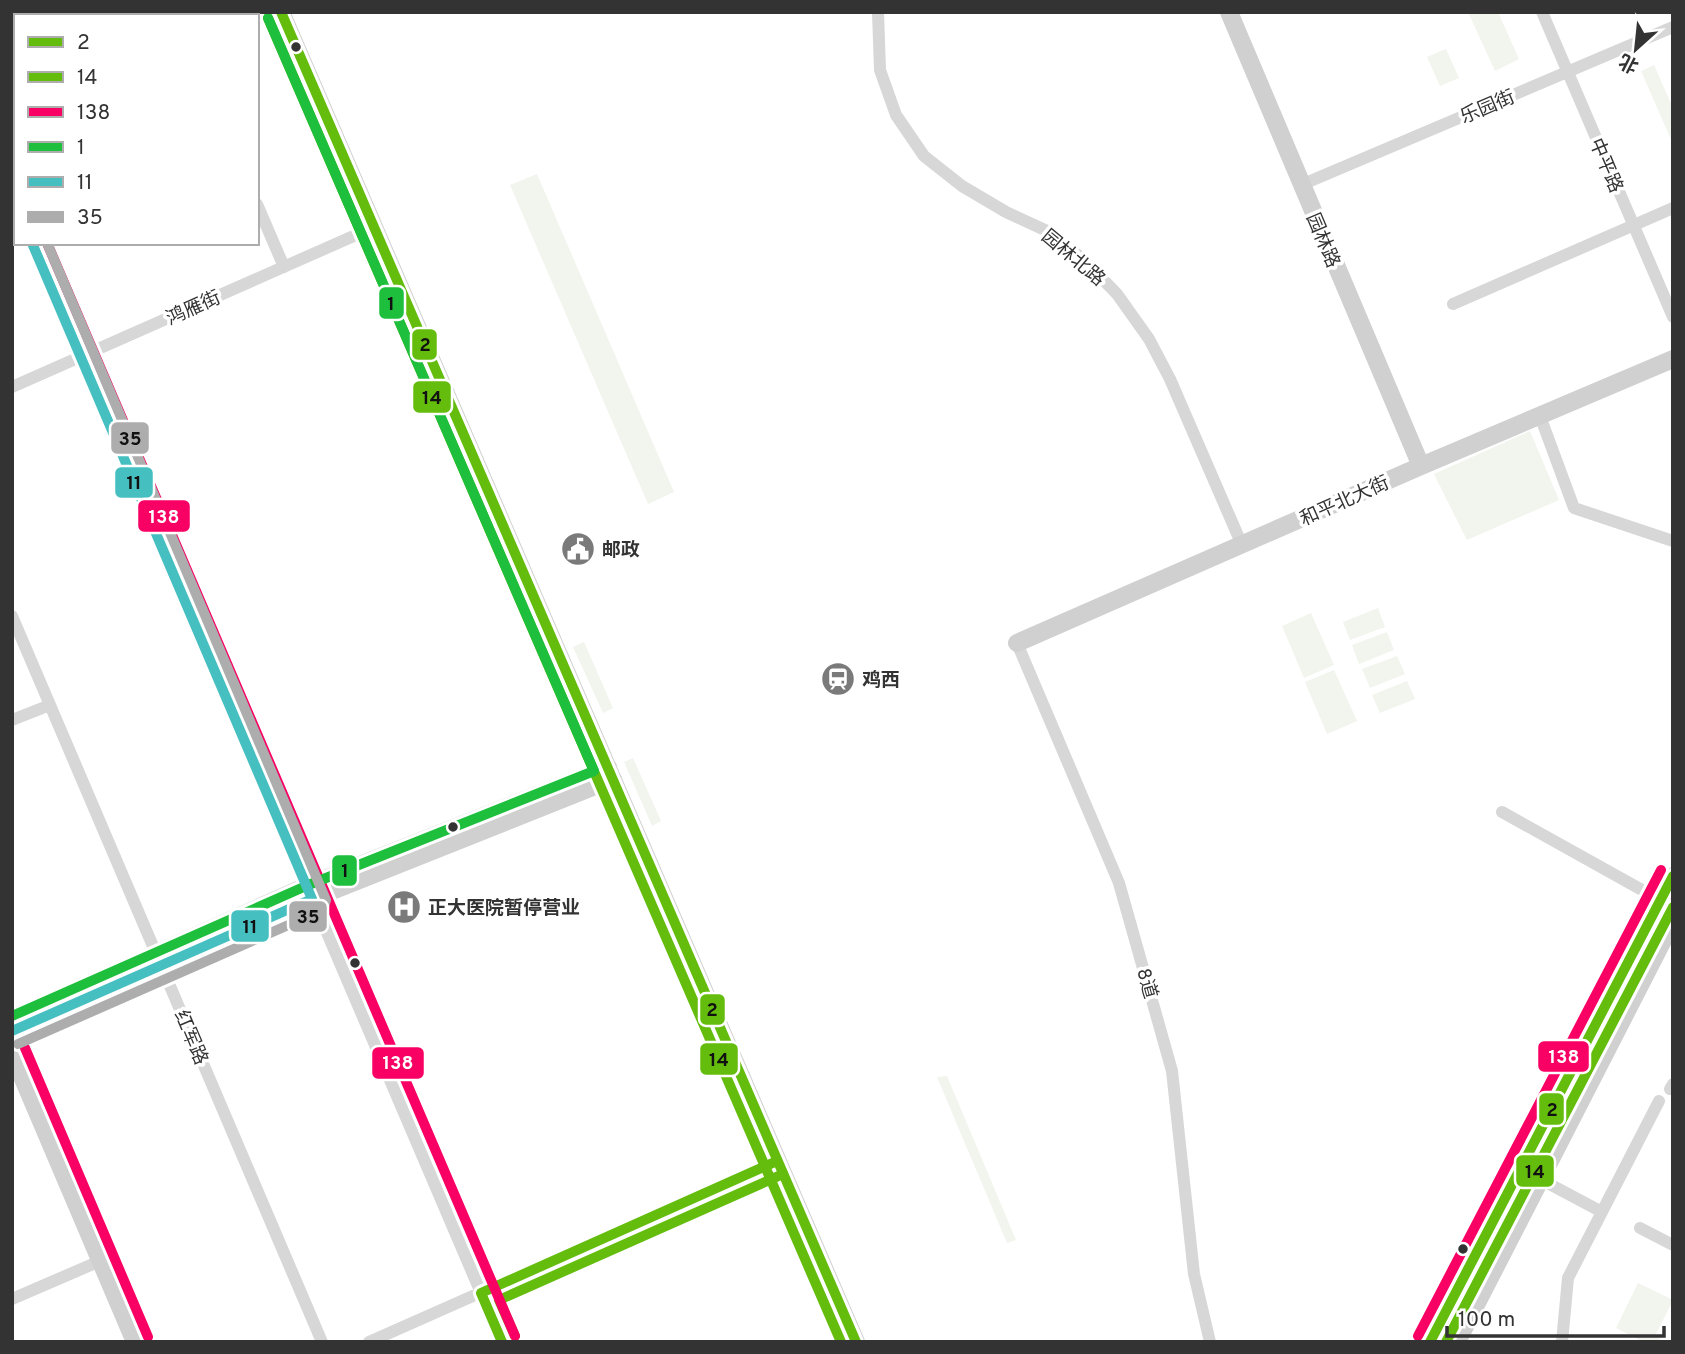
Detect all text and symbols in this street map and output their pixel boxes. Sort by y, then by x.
legend [14,14,259,245]
north arrow [1601,14,1671,84]
text: 2 [77,30,90,57]
unlabelled marker [289,40,303,54]
text: 北 [1615,47,1643,77]
text: 14 [77,65,97,92]
street label: 乐园街 [1457,86,1519,130]
text: 138 [77,100,110,127]
text: 1 [77,135,85,162]
street label: 中平路 [1583,135,1627,197]
text: 11 [77,170,93,197]
text: 35 [77,205,103,232]
street label: 园林路 [1300,210,1344,272]
street label: 园林北路 [1036,225,1110,292]
street label: 鸿雁街 [163,286,225,331]
line badge: 1 [378,286,405,320]
text: 1 [387,293,395,317]
line badge: 2 [411,328,438,361]
text: 2 [419,334,431,358]
line badge: 14 [412,380,452,414]
text: 14 [422,387,442,411]
line badge: 35 [110,421,150,455]
text: 35 [119,428,142,452]
line badge: 11 [114,466,154,499]
text: 11 [126,472,142,496]
street label: 和平北大街 [1297,472,1393,532]
line badge: 138 [137,499,191,533]
text: 138 [149,506,179,530]
public building icon: 邮政 [559,530,597,568]
place label: 邮政 [602,539,640,563]
station icon: 鸡西 [819,660,857,698]
place label: 鸡西 [862,669,900,693]
unlabelled marker [446,820,460,834]
line badge: 1 [331,854,358,887]
text: 1 [341,860,349,884]
hospital icon: 正大医院暂停营业 [385,888,423,926]
place label: 正大医院暂停营业 [428,897,580,921]
line badge: 35 [288,900,328,933]
text: 35 [297,906,320,930]
line badge: 11 [230,909,270,943]
text: 11 [242,916,258,940]
unlabelled marker [348,956,362,970]
street label: 8道 [1130,966,1162,1002]
line badge: 2 [699,993,726,1026]
text: 2 [706,999,718,1023]
street label: 红军路 [168,1007,212,1069]
line badge: 138 [1537,1040,1590,1073]
line badge: 14 [699,1042,739,1076]
line badge: 138 [371,1046,425,1080]
text: 138 [1549,1046,1579,1070]
text: 14 [709,1049,729,1073]
text: 138 [383,1052,413,1076]
line badge: 2 [1538,1092,1565,1126]
text: 2 [1546,1099,1558,1123]
line badge: 14 [1515,1154,1555,1188]
text: 14 [1525,1161,1545,1185]
unlabelled marker [1456,1242,1470,1256]
scale bar [1447,1294,1664,1338]
text: 100 m [1458,1307,1515,1334]

